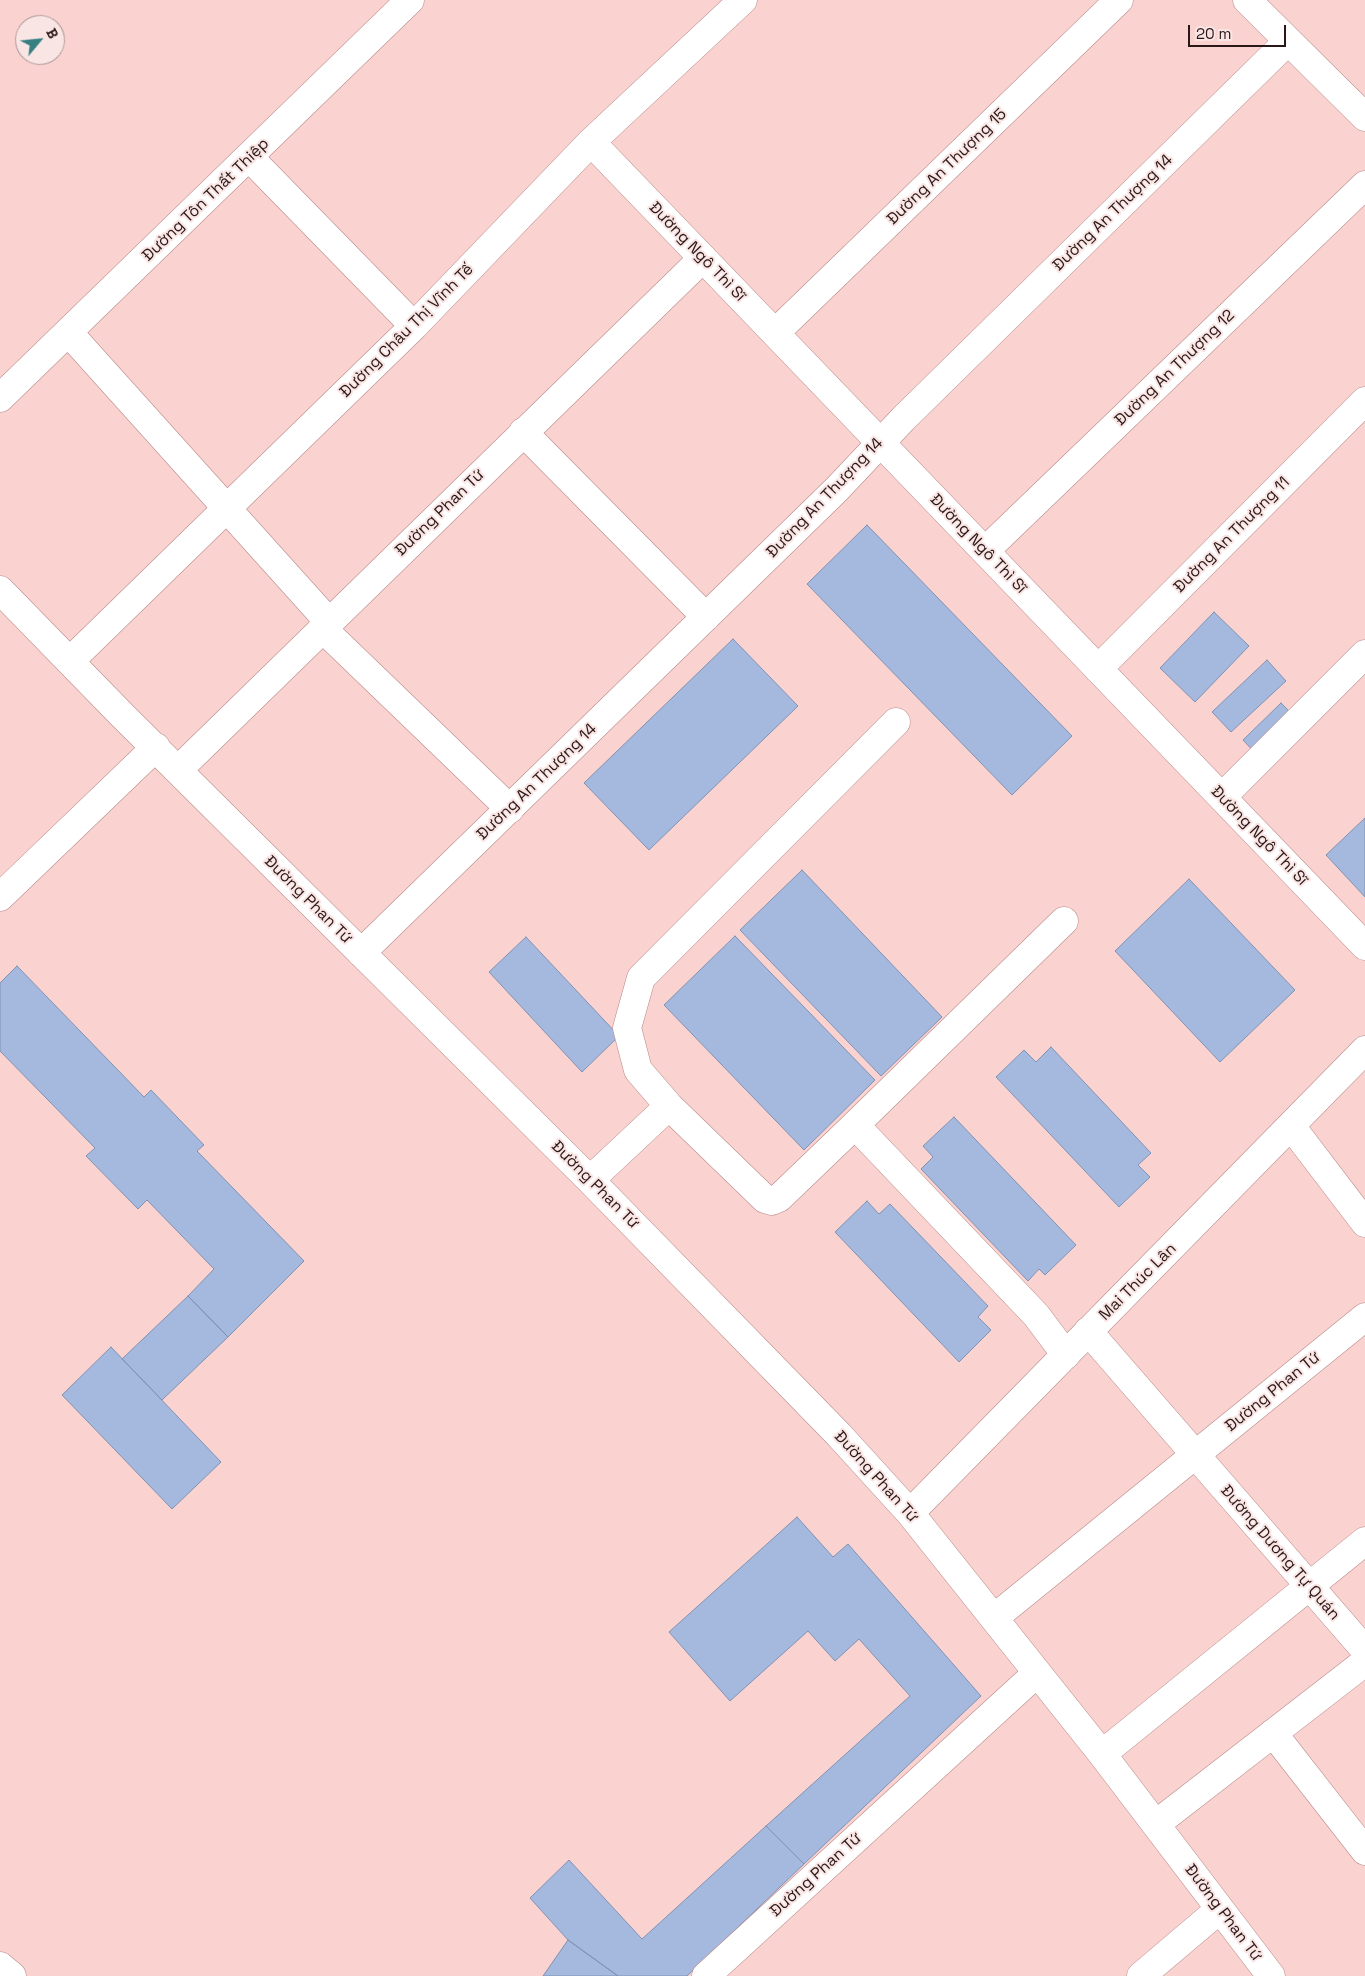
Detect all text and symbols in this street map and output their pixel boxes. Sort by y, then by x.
north arrow [15,15,65,65]
scale bar [1190,15,1288,47]
text: 20 m [1196,24,1231,43]
text: B [42,25,62,42]
street label: Đường An Thượng 15 [883,105,1011,229]
street label: Đường Tôn Thất Thiệp [139,134,273,266]
street label: Đường An Thượng 14 [1049,151,1177,275]
street label: Đường Ngô Thì Sĩ [645,198,749,306]
street label: Đường Châu Thị Vĩnh Tế [336,260,478,402]
street label: Đường An Thượng 12 [1111,306,1239,430]
street label: Đường An Thượng 14 [763,434,887,562]
street label: Đường Phan Tứ [391,466,489,560]
street label: Đường An Thượng 11 [1170,473,1294,597]
street label: Đường Ngô Thì Sĩ [926,490,1030,598]
street label: Đường An Thượng 14 [473,720,601,844]
street label: Đường Ngô Thì Sĩ [1207,782,1311,890]
street label: Đường Phan Tứ [260,852,356,948]
street label: Đường Phan Tứ [547,1137,643,1233]
street label: Mai Thúc Lân [1095,1239,1181,1325]
street label: Đường Phan Tứ [1222,1348,1324,1436]
street label: Đường Phan Tứ [830,1427,922,1527]
street label: Đường Dương Tự Quán [1216,1482,1344,1624]
street label: Đường Phan Tứ [766,1829,866,1921]
street label: Đường Phan Tứ [1180,1861,1266,1965]

